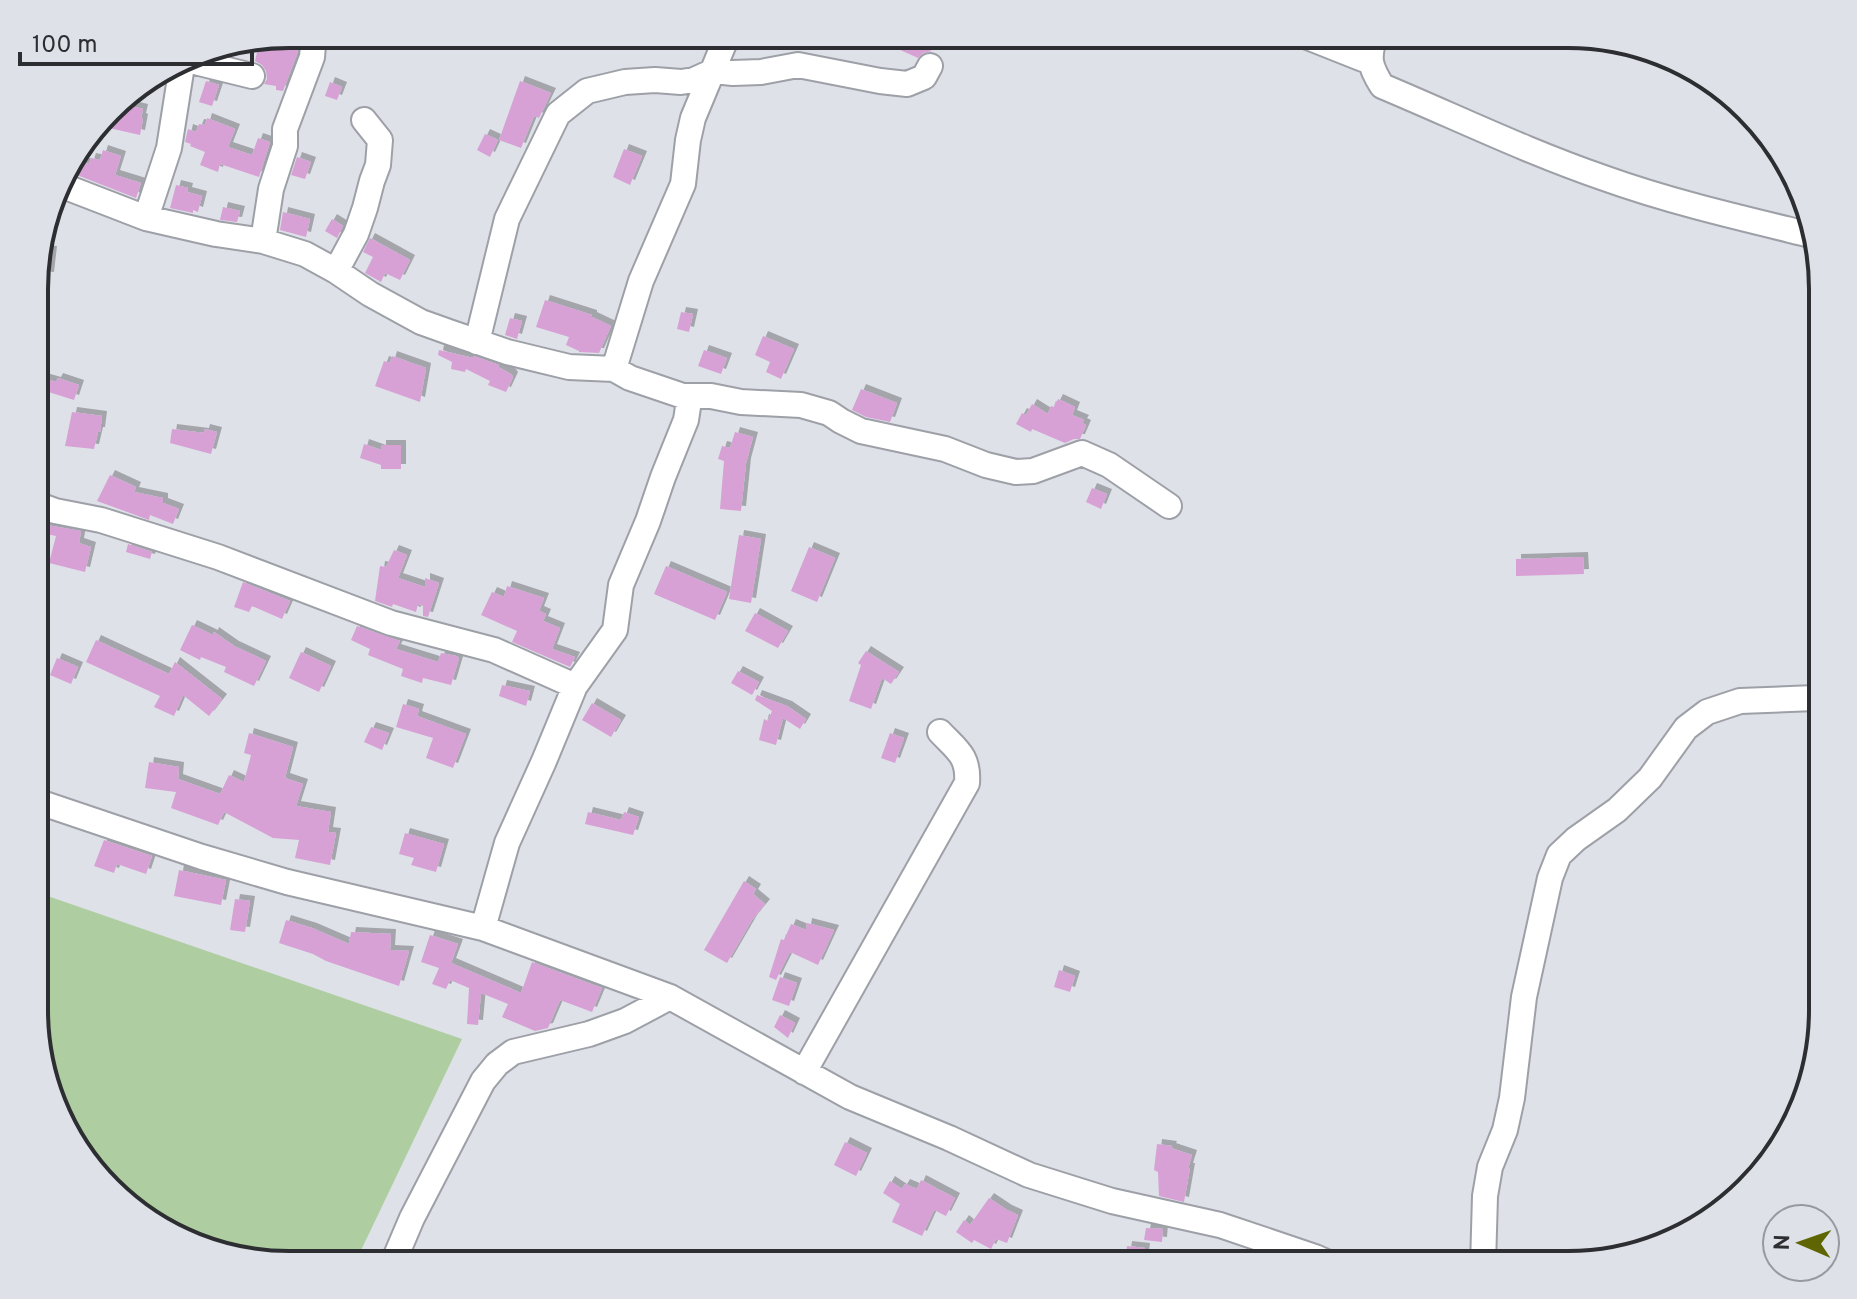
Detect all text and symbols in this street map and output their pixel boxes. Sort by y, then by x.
scale bar [20,16,252,66]
text: 100 m [32,31,98,61]
north arrow [1761,1203,1841,1283]
text: N [1770,1234,1797,1251]

